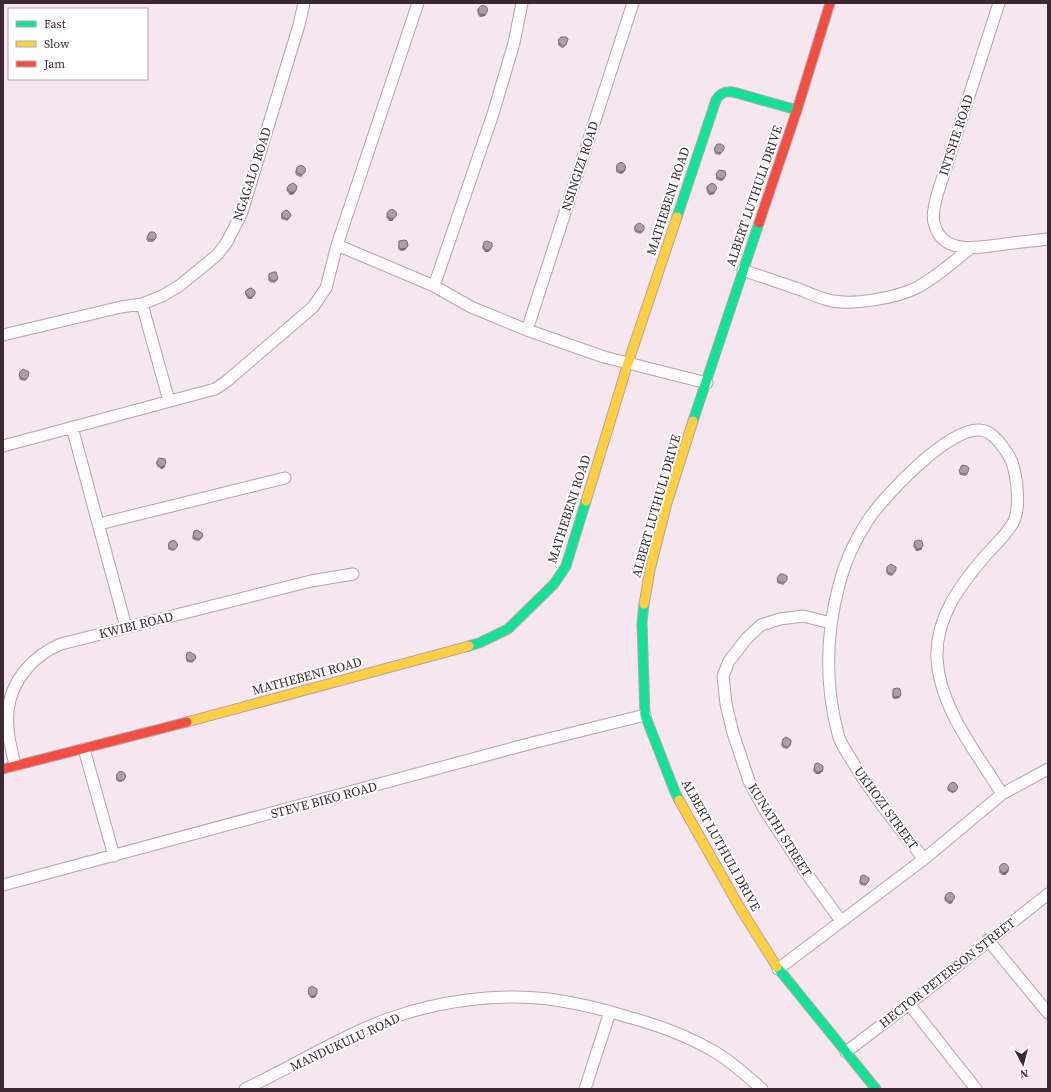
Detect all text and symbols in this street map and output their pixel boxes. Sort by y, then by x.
legend [8,8,148,80]
text: Fast [44,16,66,32]
text: Slow [44,36,70,52]
text: Jam [43,56,65,72]
street label: INTSHE ROAD [935,92,977,178]
street label: NSINGIZI ROAD [558,119,602,213]
street label: ALBERT LUTHULI DRIVE [722,123,786,269]
street label: NGAGALO ROAD [229,125,275,223]
street label: MATHEBENI ROAD [642,145,694,257]
street label: ALBERT LUTHULI DRIVE [627,432,685,580]
street label: MATHEBENI ROAD [543,453,595,565]
street label: KWIBI ROAD [97,608,175,642]
street label: MATHEBENI ROAD [250,653,364,699]
street label: UKHOZI STREET [850,763,922,853]
street label: ALBERT LUTHULI DRIVE [678,776,764,914]
street label: STEVE BIKO ROAD [269,778,379,822]
street label: KUNATHI STREET [744,780,816,880]
street label: HECTOR PETERSON STREET [875,914,1019,1032]
street label: MANDUKULU ROAD [287,1009,403,1075]
north arrow [1003,1044,1043,1084]
text: N [1019,1065,1029,1081]

